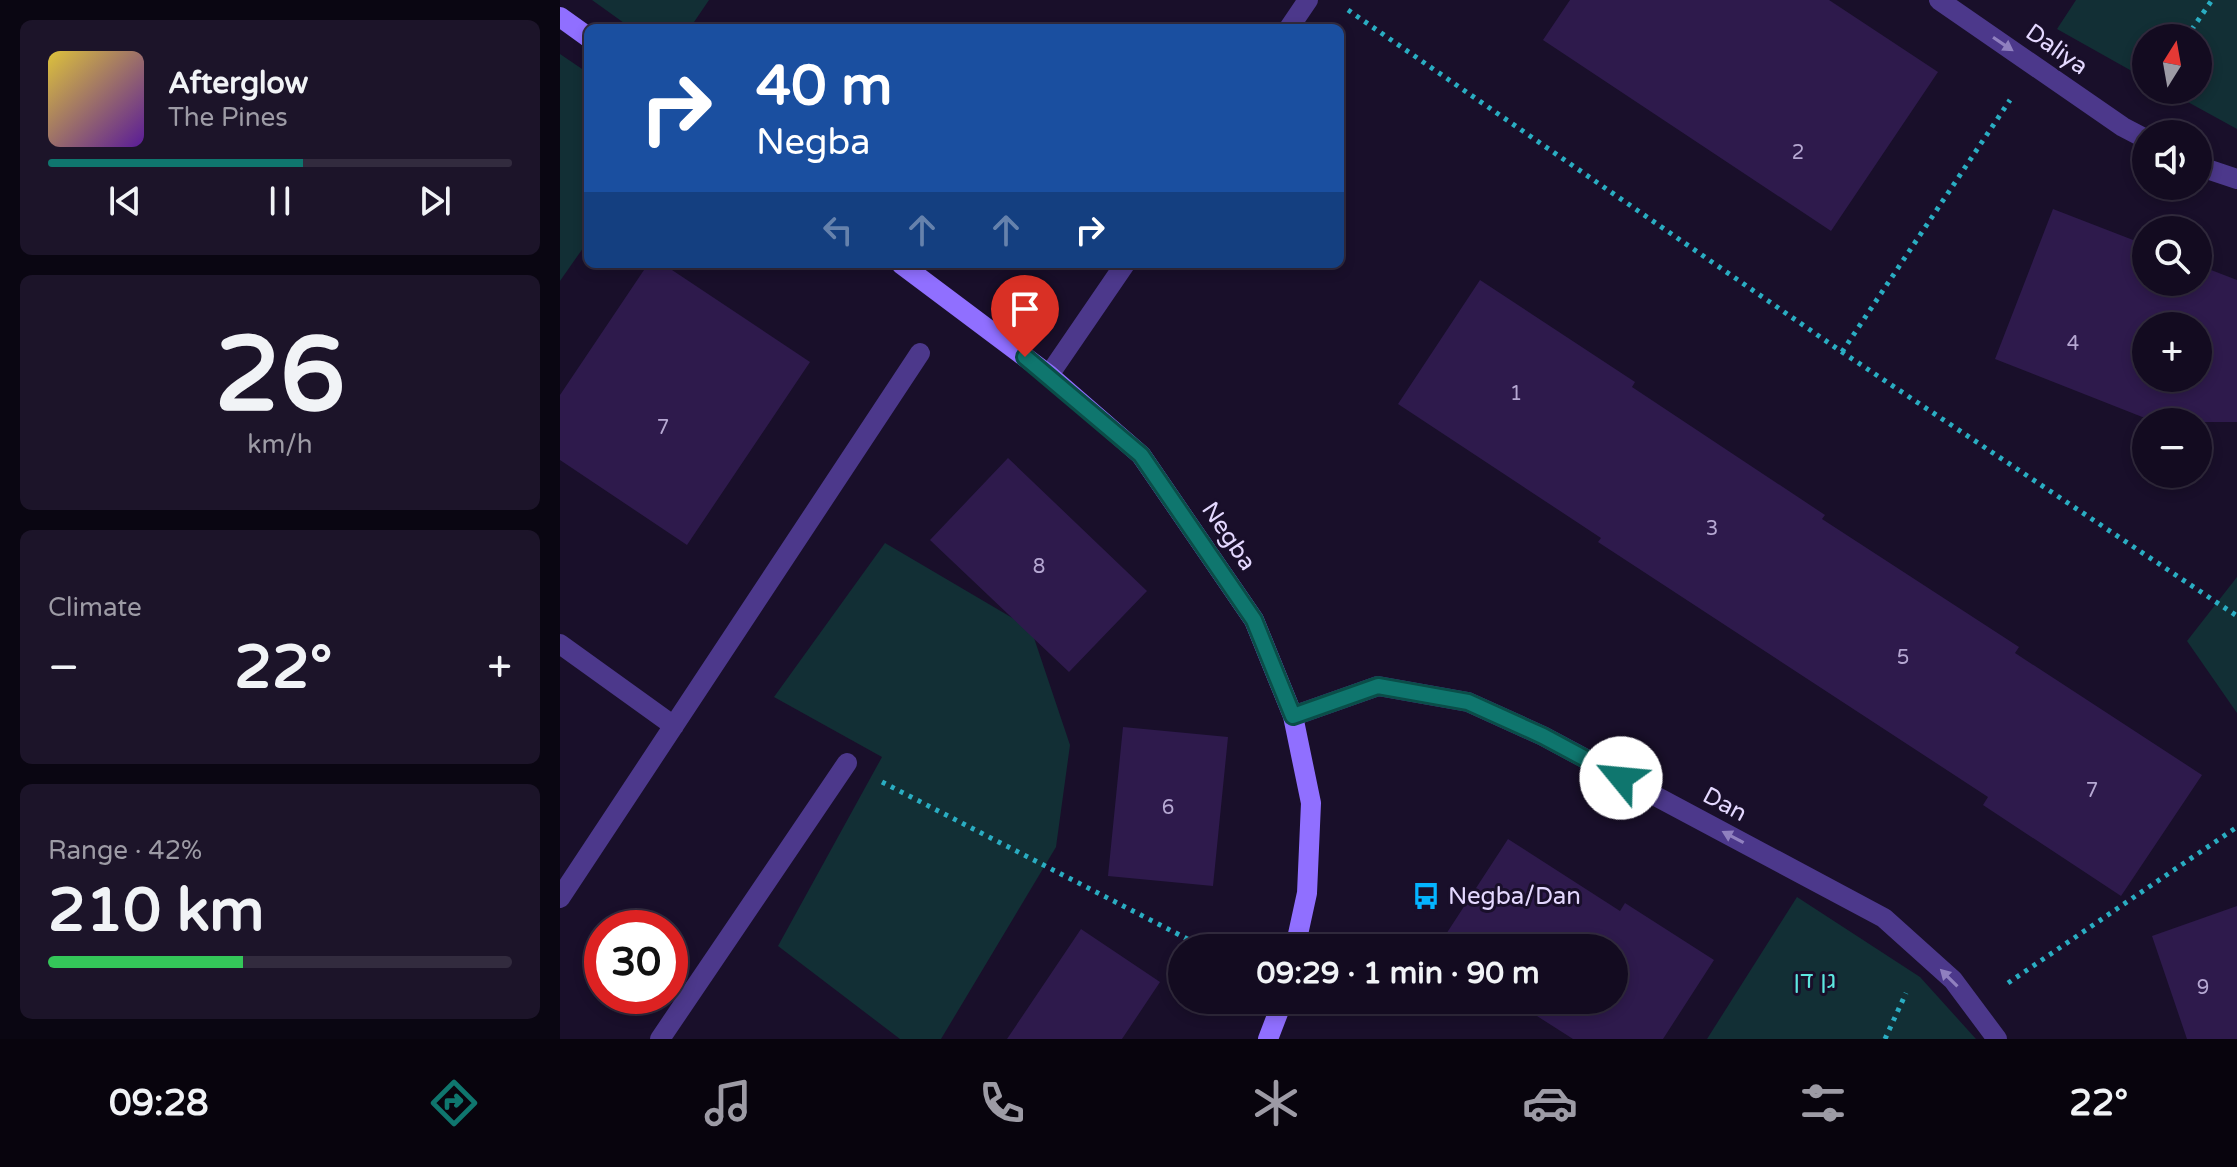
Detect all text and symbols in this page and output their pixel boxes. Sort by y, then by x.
street label: Daliya [2020,18,2093,81]
north arrow [2132,24,2212,104]
map controls [2132,24,2212,488]
one-way arrow [1993,36,2014,51]
text: 40 m [756,53,892,120]
icon: right [624,56,728,160]
text: Afterglow [168,65,308,102]
text: The Pines [168,102,288,133]
button: sound [2132,120,2212,200]
text: Negba [756,121,870,164]
house number: 2 [1792,141,1804,165]
icon: previous [103,179,147,223]
icon: pause [258,179,302,223]
icon: next [413,179,457,223]
icon: left [816,208,860,252]
icon: ahead [900,208,944,252]
icon: ahead [984,208,1028,252]
icon: right [1068,208,1112,252]
button: search [2132,216,2212,296]
pin [991,275,1059,357]
icon: arrive [1003,287,1047,331]
button: + [2132,312,2212,392]
text: 26 [215,314,345,439]
house number: 4 [2067,332,2079,356]
house number: 1 [1510,382,1522,406]
button: − [2132,408,2212,488]
house number: 7 [657,416,669,440]
text: km/h [247,429,313,460]
street label: Negba [1195,497,1262,576]
house number: 3 [1706,517,1718,541]
house number: 8 [1033,555,1045,579]
text: Climate [48,592,142,623]
text: 22° [234,632,332,704]
text: − [48,642,79,695]
text: + [487,642,512,695]
house number: 5 [1897,646,1909,670]
position arrow [1579,736,1663,820]
house number: 7 [2086,779,2098,803]
street label: Dan [1698,781,1752,828]
house number: 6 [1162,796,1174,820]
one-way arrow [1721,831,1744,844]
text: Range · 42% [48,835,202,866]
text: 210 km [48,875,264,947]
bus stop icon: Negba/Dan [1411,881,1441,911]
place label: Negba/Dan [1448,882,1581,911]
speed limit sign: 30 [584,910,688,1014]
text: 09:29 · 1 min · 90 m [1257,955,1539,992]
park label: גן דן [1793,966,1837,995]
one-way arrow [1940,968,1959,987]
house number: 9 [2197,976,2209,1000]
icon: directions [426,1075,482,1131]
icon: music [700,1075,756,1131]
icon: phone [974,1075,1030,1131]
icon: climate [1248,1075,1304,1131]
icon: car [1522,1075,1578,1131]
icon: filters [1795,1075,1851,1131]
text: 09:28 [109,1082,209,1125]
text: 22° [2069,1082,2128,1125]

